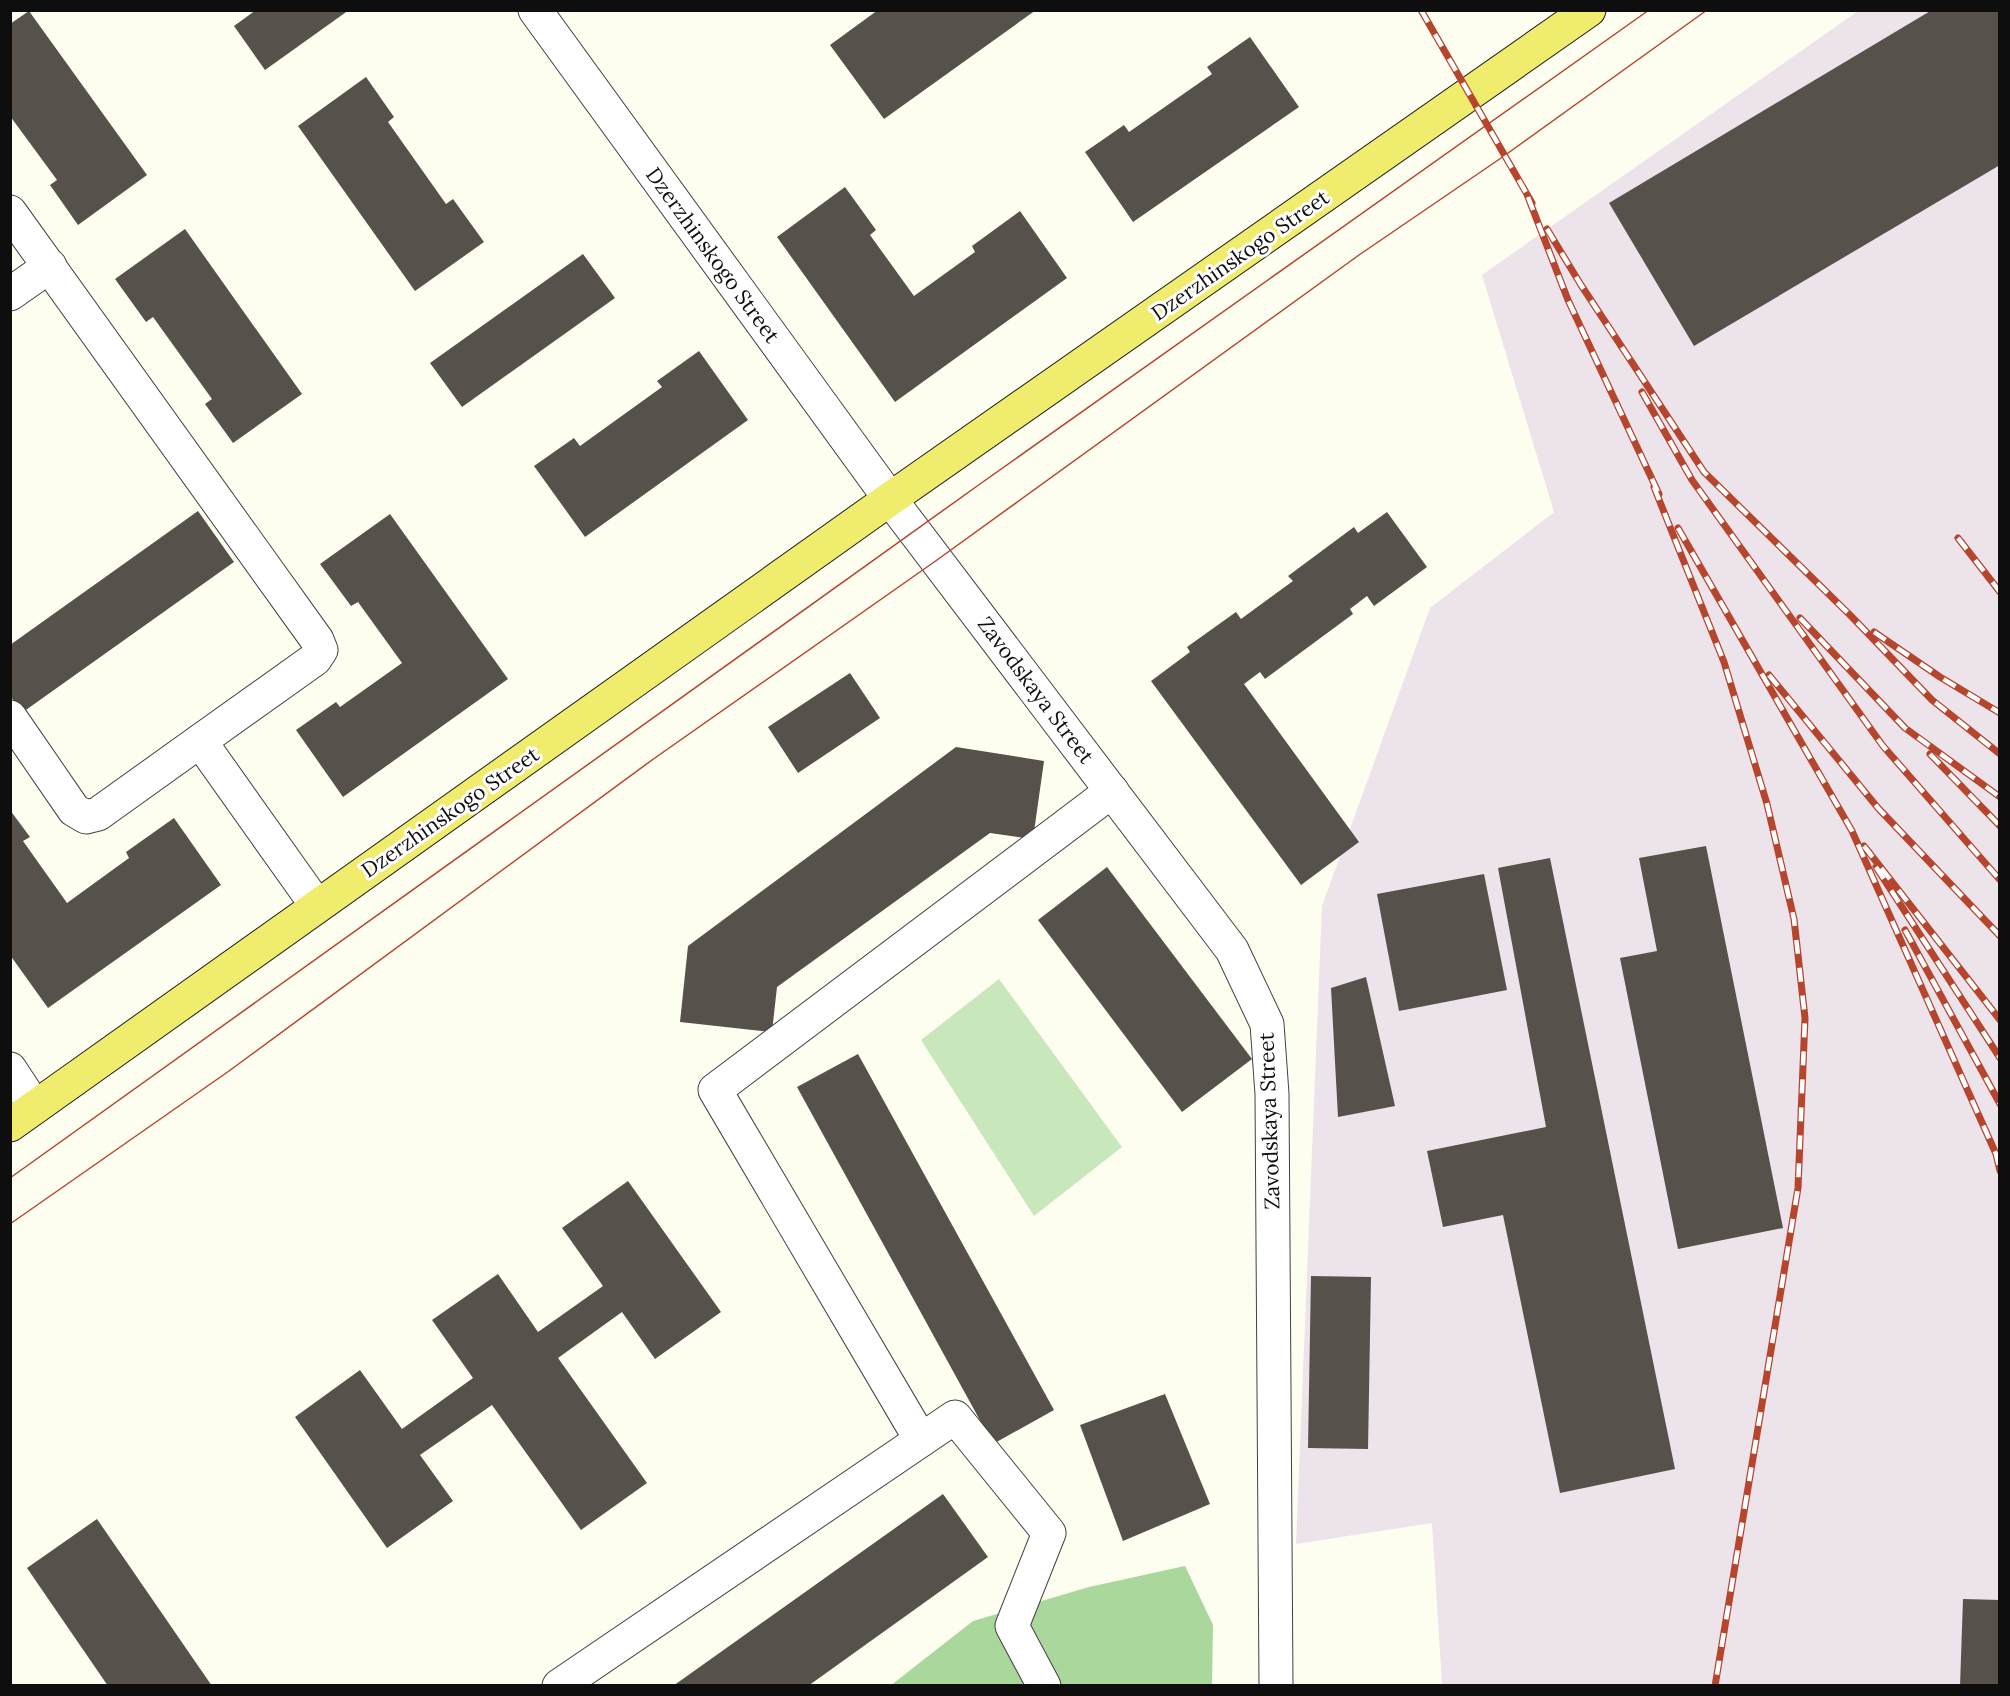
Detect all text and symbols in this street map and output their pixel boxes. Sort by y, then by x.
street label: Dzerzhinskogo Street [640,162,786,349]
street label: Dzerzhinskogo Street [1146,183,1335,326]
street label: Zavodskaya Street [972,611,1101,770]
street label: Dzerzhinskogo Street [356,740,545,883]
street label: Zavodskaya Street [1252,1031,1286,1210]

